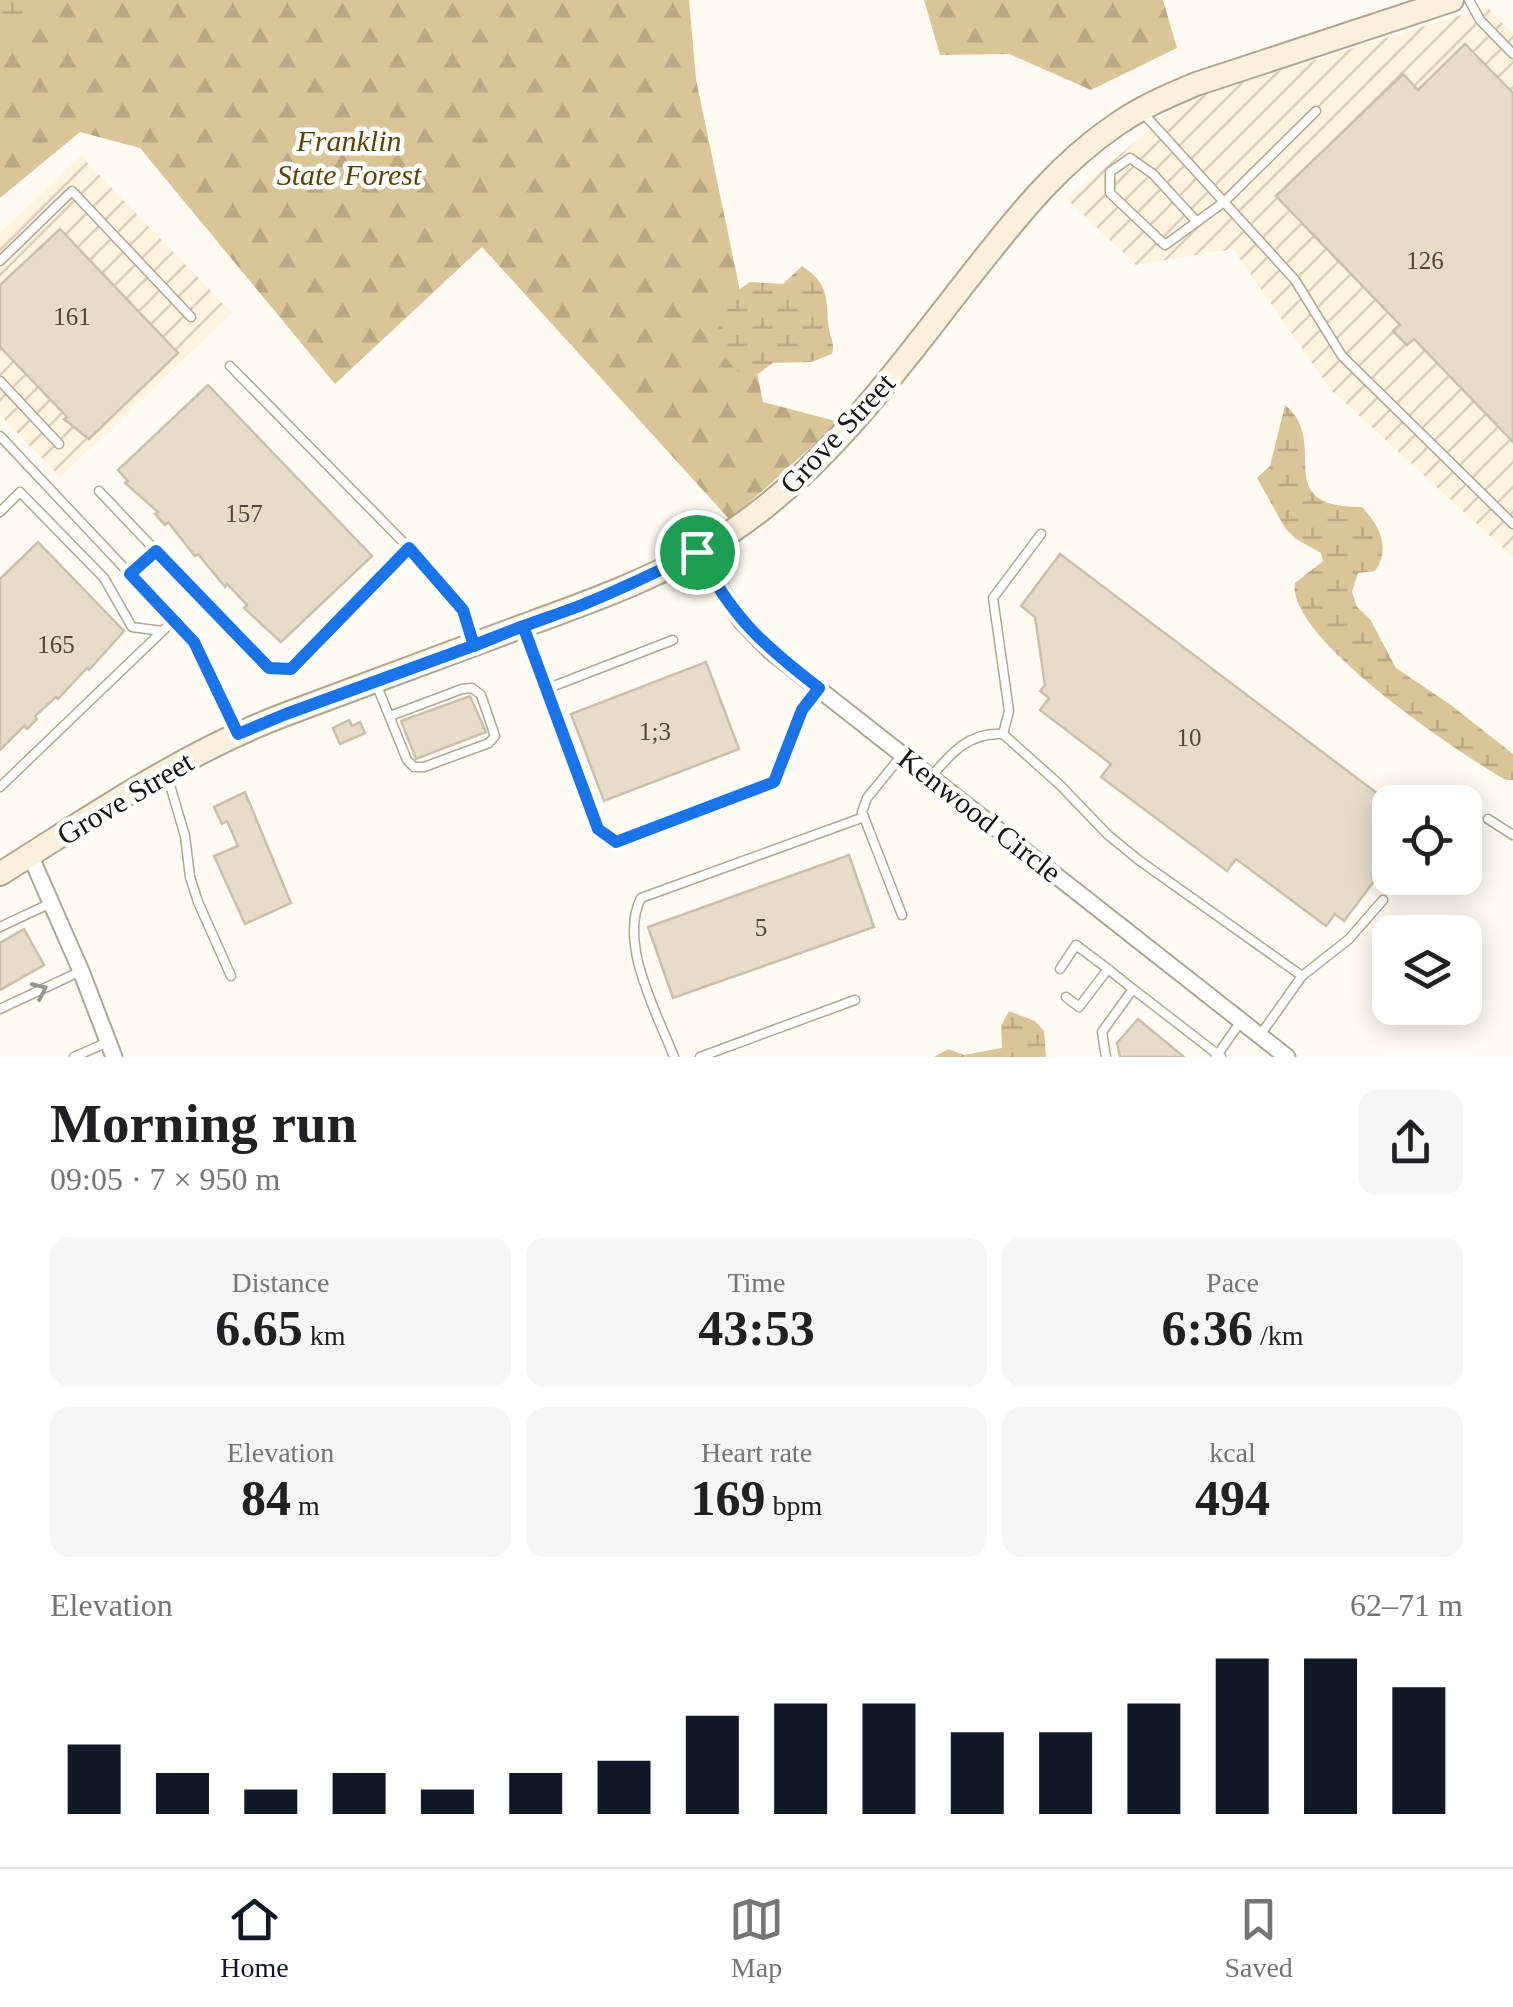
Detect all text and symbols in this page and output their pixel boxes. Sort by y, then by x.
park label: Franklin State Forest [277,124,422,191]
house number: 126 [1406,247,1444,274]
house number: 161 [53,303,91,330]
street label: Grove Street [773,366,902,500]
house number: 157 [225,500,263,527]
pin [655,510,740,595]
icon: arrive [670,525,725,580]
house number: 165 [37,631,75,658]
house number: 1;3 [639,718,671,745]
house number: 10 [1177,724,1202,751]
street label: Kenwood Circle [892,741,1068,889]
street label: Grove Street [51,744,199,851]
map controls [1372,785,1482,1025]
button: locate [1372,785,1482,895]
house number: 5 [755,914,767,941]
button: layers [1372,915,1482,1025]
one-way arrow [30,982,48,1002]
button: share [1358,1090,1463,1195]
text: Morning run [50,1093,357,1154]
text: 09:05 · 7 × 950 m [50,1161,280,1197]
text: Distance [232,1267,329,1298]
text: Time [727,1267,786,1298]
text: Pace [1206,1267,1259,1298]
text: 6.65 [215,1300,303,1356]
text: 43:53 [698,1300,815,1356]
text: 6:36 [1161,1300,1253,1356]
text: km [303,1320,346,1351]
text: /km [1253,1320,1304,1351]
text: Elevation [227,1437,334,1468]
text: Heart rate [701,1437,812,1468]
text: kcal [1209,1437,1256,1468]
text: 84 [241,1470,291,1526]
text: 169 [691,1470,766,1526]
text: 494 [1195,1470,1270,1526]
text: m [291,1490,320,1521]
text: bpm [766,1490,822,1521]
text: Elevation [50,1587,173,1623]
text: 62–71 m [1350,1587,1463,1623]
tab: Home [220,1892,289,1984]
tab: Map [729,1892,784,1984]
tab: Saved [1224,1892,1293,1984]

